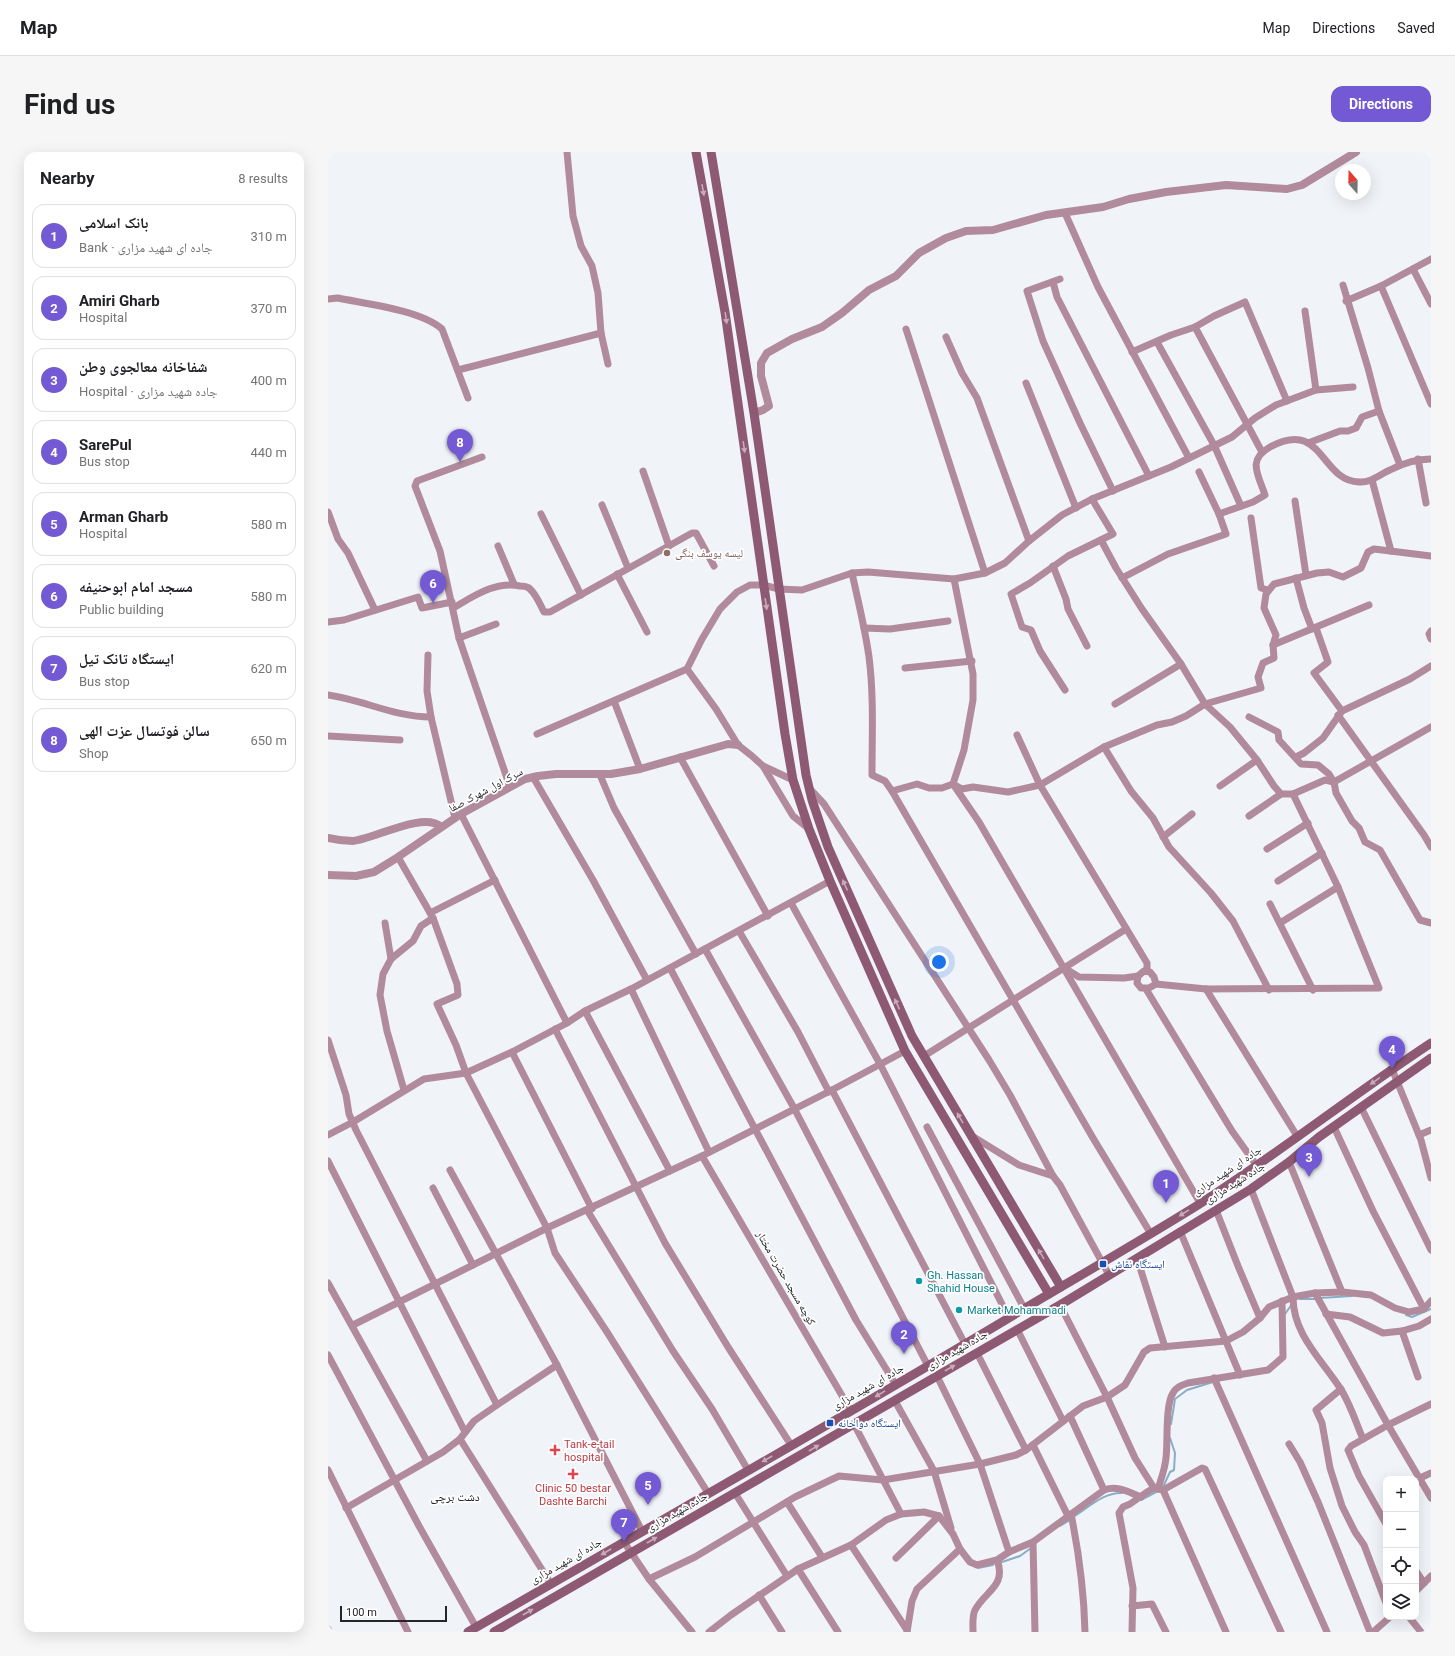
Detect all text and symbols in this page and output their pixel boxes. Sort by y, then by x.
text: Map [20,16,58,39]
text: Map [1263,20,1290,36]
text: Directions [1312,20,1375,36]
text: Saved [1397,20,1435,36]
button: Directions [1331,86,1431,122]
text: Find us [24,88,115,121]
north arrow [1335,164,1371,200]
text: Nearby [40,168,95,188]
text: 8 results [238,171,288,186]
one-way arrow [700,184,706,197]
text: بانک اسلامی [79,214,149,232]
text: 1 [50,229,58,244]
text: 310 m [250,229,287,244]
text: Bank · جاده ای شهید مزاری [79,240,213,255]
text: Amiri Gharb [79,292,160,310]
text: 2 [50,301,58,316]
text: 370 m [250,301,287,316]
text: Hospital [79,310,127,325]
one-way arrow [723,312,729,324]
text: شفاخانه معالجوی وطن [79,358,208,376]
text: 3 [50,373,58,388]
text: 400 m [250,373,287,388]
text: Hospital · جاده شهید مزاری [79,384,218,399]
pin: 8 [447,429,473,462]
text: SarePul [79,436,132,454]
one-way arrow [741,441,747,453]
text: 4 [50,445,58,460]
text: 440 m [250,445,287,460]
text: Bus stop [79,454,130,469]
text: Arman Gharb [79,508,168,526]
text: 5 [50,517,58,532]
text: 580 m [250,517,287,532]
text: Hospital [79,526,127,541]
place label: لیسه یوسف بنگی [675,547,743,560]
marker: لیسه یوسف بنگی [662,548,672,558]
pin: 6 [420,570,446,603]
text: مسجد امام ابوحنیفه [79,578,193,596]
text: 6 [50,589,58,604]
text: 580 m [250,589,287,604]
one-way arrow [763,597,769,610]
text: Public building [79,602,164,617]
text: ایستگاه تانک تیل [79,650,174,668]
text: 7 [50,661,58,676]
text: 620 m [250,661,287,676]
text: Bus stop [79,674,130,689]
text: سالن فوتسال عزت الهی [79,722,210,740]
text: 8 [50,733,58,748]
text: 650 m [250,733,287,748]
text: Shop [79,746,109,761]
street label: سرک اول شهرک صفا [447,765,525,815]
one-way arrow [842,880,848,891]
your location [929,952,949,972]
one-way arrow [894,998,900,1010]
pin: 4 [1379,1036,1405,1069]
one-way arrow [1370,1077,1381,1085]
one-way arrow [956,1113,964,1123]
street label: جاده ای شهید مزاری [1190,1143,1264,1199]
pin: 3 [1296,1144,1322,1177]
street label: جاده شهید مزاری [1203,1159,1267,1207]
pin: 1 [1153,1170,1179,1203]
one-way arrow [1179,1209,1189,1217]
street label: کوچه مسجد حضرت مختار [753,1228,818,1328]
one-way arrow [1038,1248,1045,1260]
place label: ایستگاه نقاش [1111,1258,1165,1271]
marker: ایستگاه نقاش [1098,1259,1108,1269]
place label: Gh. Hassan Shahid House [927,1269,995,1295]
marker: Gh. Hassan Shahid House [914,1276,924,1286]
place label: Market Mohammadi [967,1304,1066,1317]
marker: Market Mohammadi [954,1305,964,1315]
pin: 2 [891,1321,917,1354]
street label: جاده شهید مزاری [924,1327,990,1373]
street label: جاده ای شهید مزاری [830,1361,906,1413]
one-way arrow [944,1365,956,1372]
one-way arrow [874,1391,886,1398]
place label: ایستگاه دواخانه [838,1417,901,1430]
marker: ایستگاه دواخانه [825,1418,835,1428]
place label: Tank-e-tail hospital [564,1438,614,1464]
marker: Tank-e-tail hospital [549,1444,561,1456]
one-way arrow [808,1444,820,1451]
one-way arrow [761,1456,773,1462]
marker: Clinic 50 bestar Dashte Barchi [567,1468,579,1480]
pin: 5 [635,1472,661,1505]
map controls [1383,1476,1419,1620]
button: + [1383,1476,1419,1512]
place label: Clinic 50 bestar Dashte Barchi [535,1482,611,1508]
street label: جاده شهید مزاری [644,1489,710,1535]
district label: دشت برچی [430,1490,480,1504]
pin: 7 [611,1509,637,1542]
button: − [1383,1512,1419,1548]
street label: جاده ای شهید مزاری [528,1535,604,1587]
one-way arrow [646,1537,658,1544]
one-way arrow [600,1548,612,1555]
button: locate [1383,1548,1419,1584]
button: layers [1383,1584,1419,1620]
scale bar [340,1604,447,1623]
text: 100 m [346,1606,377,1619]
one-way arrow [522,1609,534,1616]

